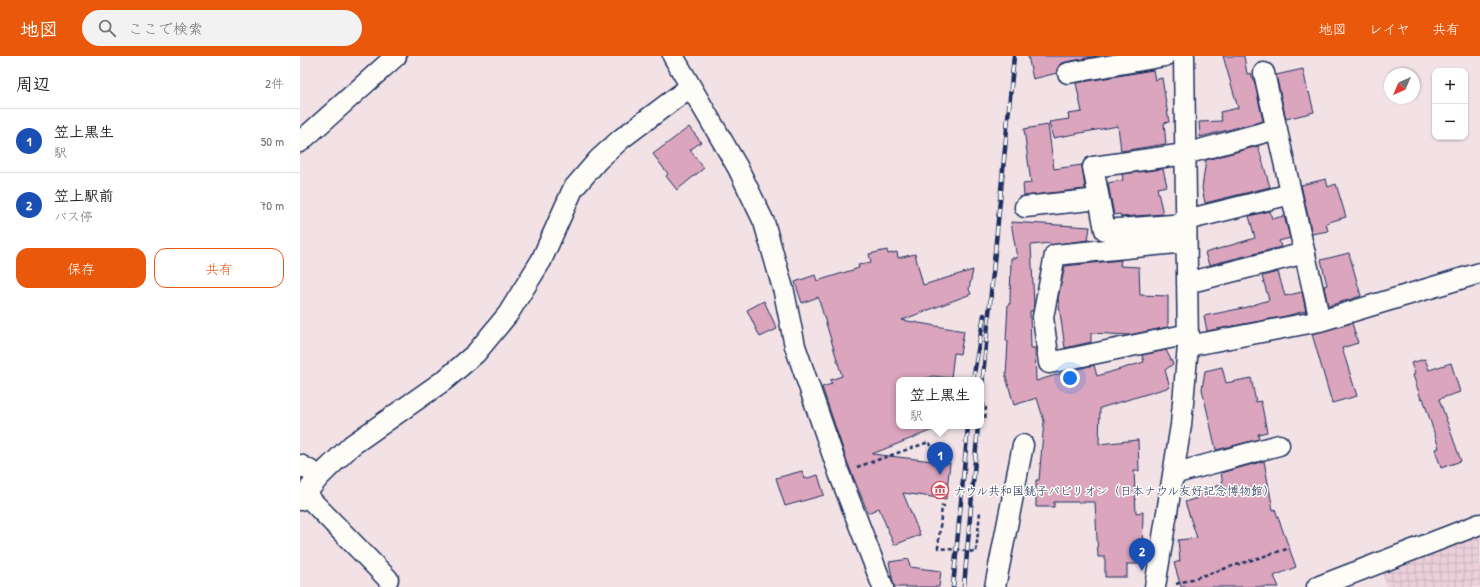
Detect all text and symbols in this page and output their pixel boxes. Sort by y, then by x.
search box [82,10,362,46]
text: 地図 [20,16,58,42]
icon: search [96,17,118,39]
text: ここで検索 [128,18,203,39]
text: 地図 [1319,19,1347,38]
text: レイヤ [1369,19,1410,38]
text: 共有 [1432,19,1460,38]
north arrow [1384,68,1420,104]
map controls [1432,68,1468,140]
button: + [1432,68,1468,104]
text: 周辺 [16,72,50,95]
text: 2件 [265,74,284,92]
button: − [1432,104,1468,140]
text: 笠上黒生 [54,121,114,142]
text: 1 [27,132,31,150]
text: 50 m [261,132,284,150]
text: 駅 [54,143,67,161]
text: 笠上駅前 [54,185,114,206]
text: 2 [26,196,32,214]
text: 70 m [260,196,284,214]
text: バス停 [54,207,93,225]
button: 保存 [16,248,146,288]
button: 共有 [154,248,284,288]
your location [1060,368,1080,388]
popup [896,377,984,429]
text: 笠上黒生 [910,384,970,405]
text: 駅 [910,406,923,424]
pin: 1 [927,442,953,475]
museum icon: ナウル共和国銚子パビリオン（日本ナウル友好記念博物館） [930,480,950,500]
place label: ナウル共和国銚子パビリオン（日本ナウル友好記念博物館） [953,482,1275,499]
pin: 2 [1129,538,1155,571]

